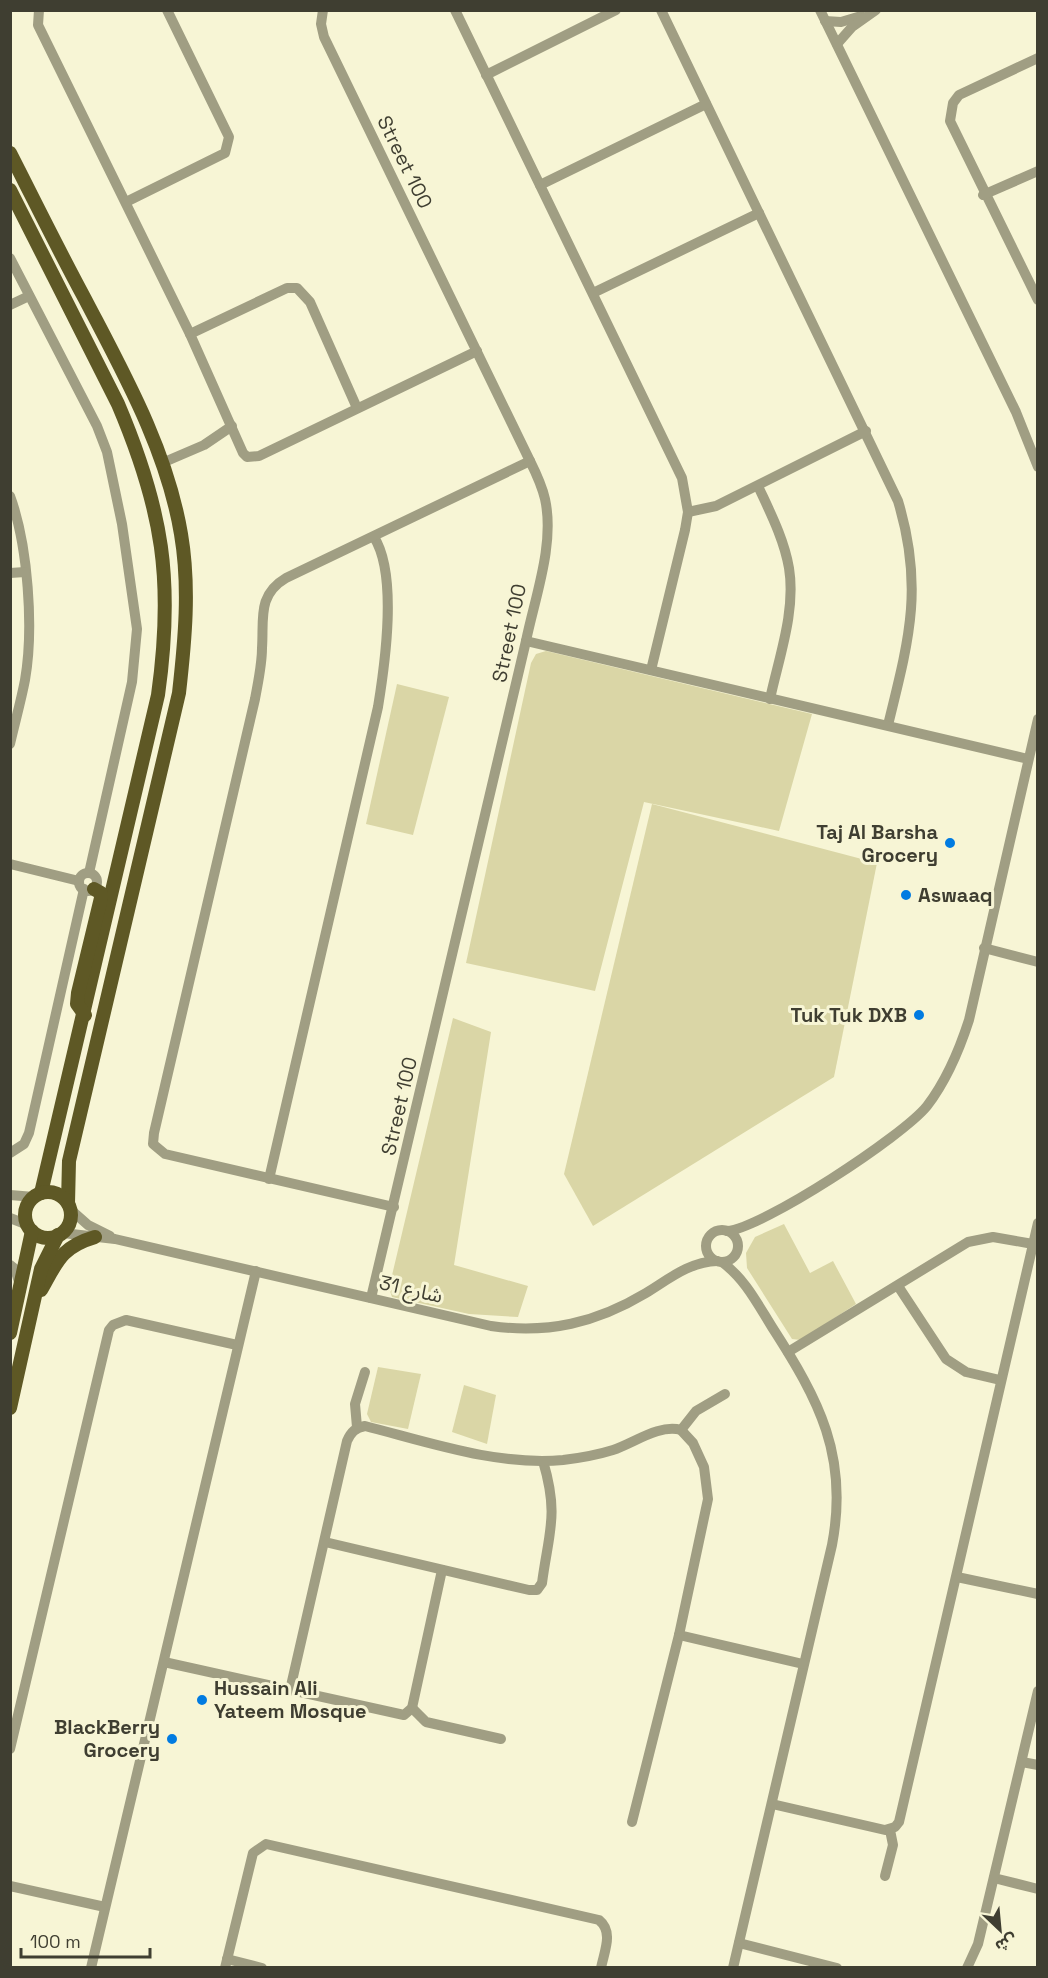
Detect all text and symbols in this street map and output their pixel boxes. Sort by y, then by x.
street label: Street 100 [371,111,439,213]
street label: Street 100 [486,581,532,685]
place label: Taj Al Barsha Grocery [816,819,938,868]
marker: Taj Al Barsha Grocery [943,836,957,850]
place label: Aswaaq [918,882,993,908]
marker: Aswaaq [899,888,913,902]
place label: Tuk Tuk DXB [791,1002,907,1028]
marker: Tuk Tuk DXB [912,1008,926,1022]
street label: Street 100 [375,1054,423,1158]
street label: شارع 31 [376,1269,445,1311]
place label: Hussain Ali Yateem Mosque [214,1675,367,1724]
marker: Hussain Ali Yateem Mosque [195,1693,209,1707]
place label: BlackBerry Grocery [54,1714,160,1763]
marker: BlackBerry Grocery [165,1732,179,1746]
north arrow [970,1900,1030,1960]
scale bar [21,1921,150,1959]
text: ش [992,1929,1021,1957]
text: 100 m [30,1930,81,1953]

